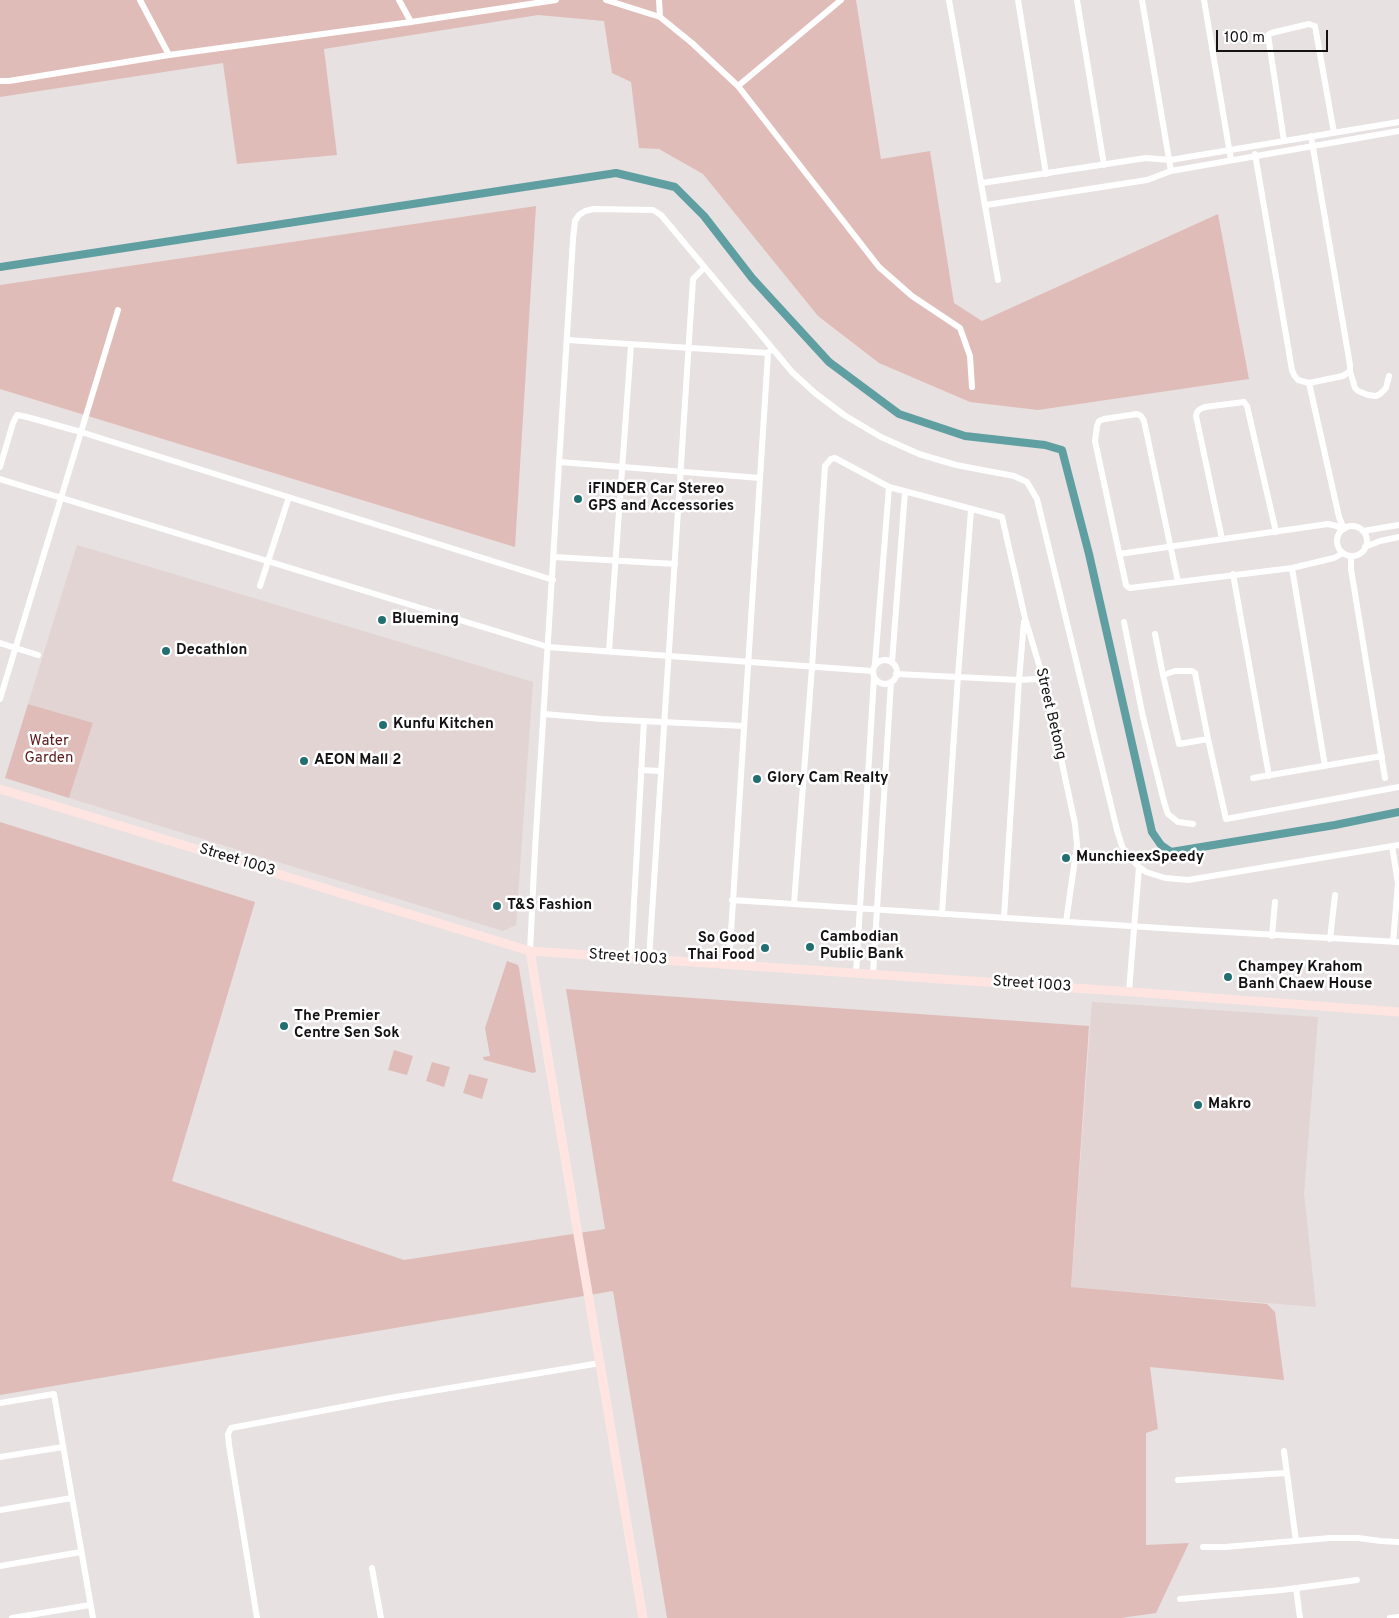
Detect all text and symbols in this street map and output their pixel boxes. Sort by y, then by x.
scale bar [1219,20,1332,52]
text: 100 m [1224,29,1265,48]
place label: iFINDER Car Stereo GPS and Accessories [588,481,734,516]
marker: iFINDER Car Stereo GPS and Accessories [572,493,584,505]
place label: Blueming [392,611,459,629]
marker: Blueming [376,614,388,626]
place label: Decathlon [176,642,247,660]
marker: Decathlon [160,645,172,657]
street label: Street Betong [1031,666,1069,762]
place label: Kunfu Kitchen [393,716,494,734]
marker: Kunfu Kitchen [377,719,389,731]
park label: Water Garden [25,733,73,768]
place label: AEON Mall 2 [314,752,401,770]
marker: AEON Mall 2 [298,755,310,767]
place label: Glory Cam Realty [767,770,889,788]
marker: Glory Cam Realty [751,773,763,785]
street label: Street 1003 [197,841,277,881]
place label: MunchieexSpeedy [1076,849,1204,867]
marker: MunchieexSpeedy [1060,852,1072,864]
place label: T&S Fashion [507,897,592,915]
marker: T&S Fashion [491,900,503,912]
place label: Cambodian Public Bank [820,929,904,964]
place label: So Good Thai Food [687,930,755,965]
marker: Cambodian Public Bank [804,941,816,953]
marker: So Good Thai Food [759,942,771,954]
street label: Street 1003 [588,946,668,970]
place label: Champey Krahom Banh Chaew House [1238,959,1372,994]
marker: Champey Krahom Banh Chaew House [1222,971,1234,983]
street label: Street 1003 [992,973,1072,997]
place label: The Premier Centre Sen Sok [294,1008,400,1043]
marker: The Premier Centre Sen Sok [278,1020,290,1032]
place label: Makro [1208,1096,1251,1114]
marker: Makro [1192,1099,1204,1111]

